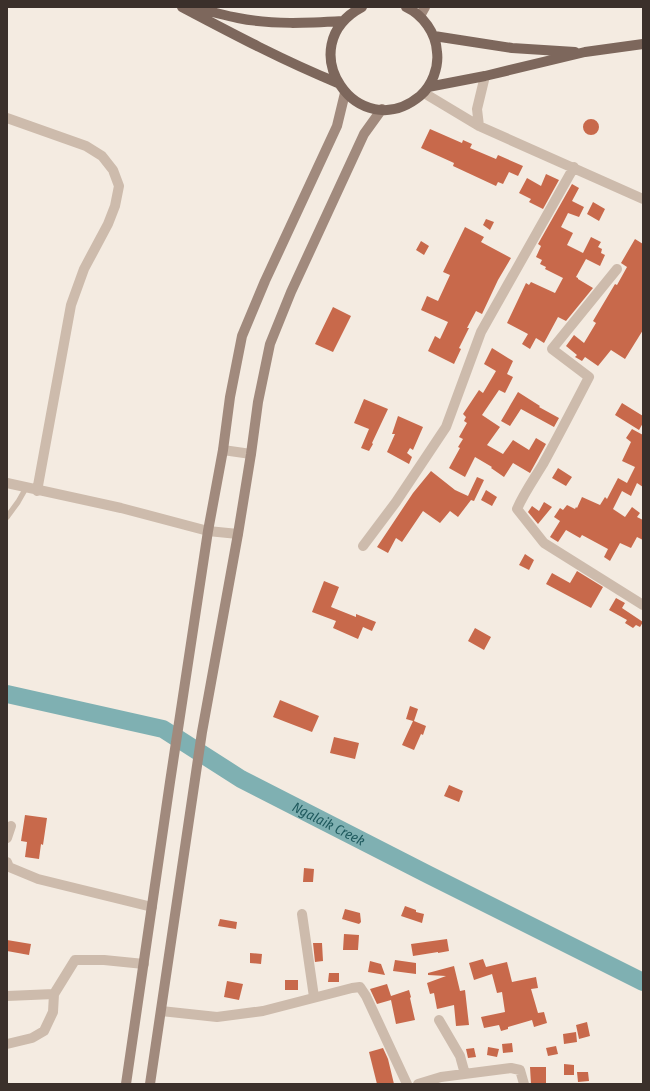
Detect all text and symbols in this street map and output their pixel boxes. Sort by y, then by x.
water label: Ngalaik Creek [289,799,368,850]

